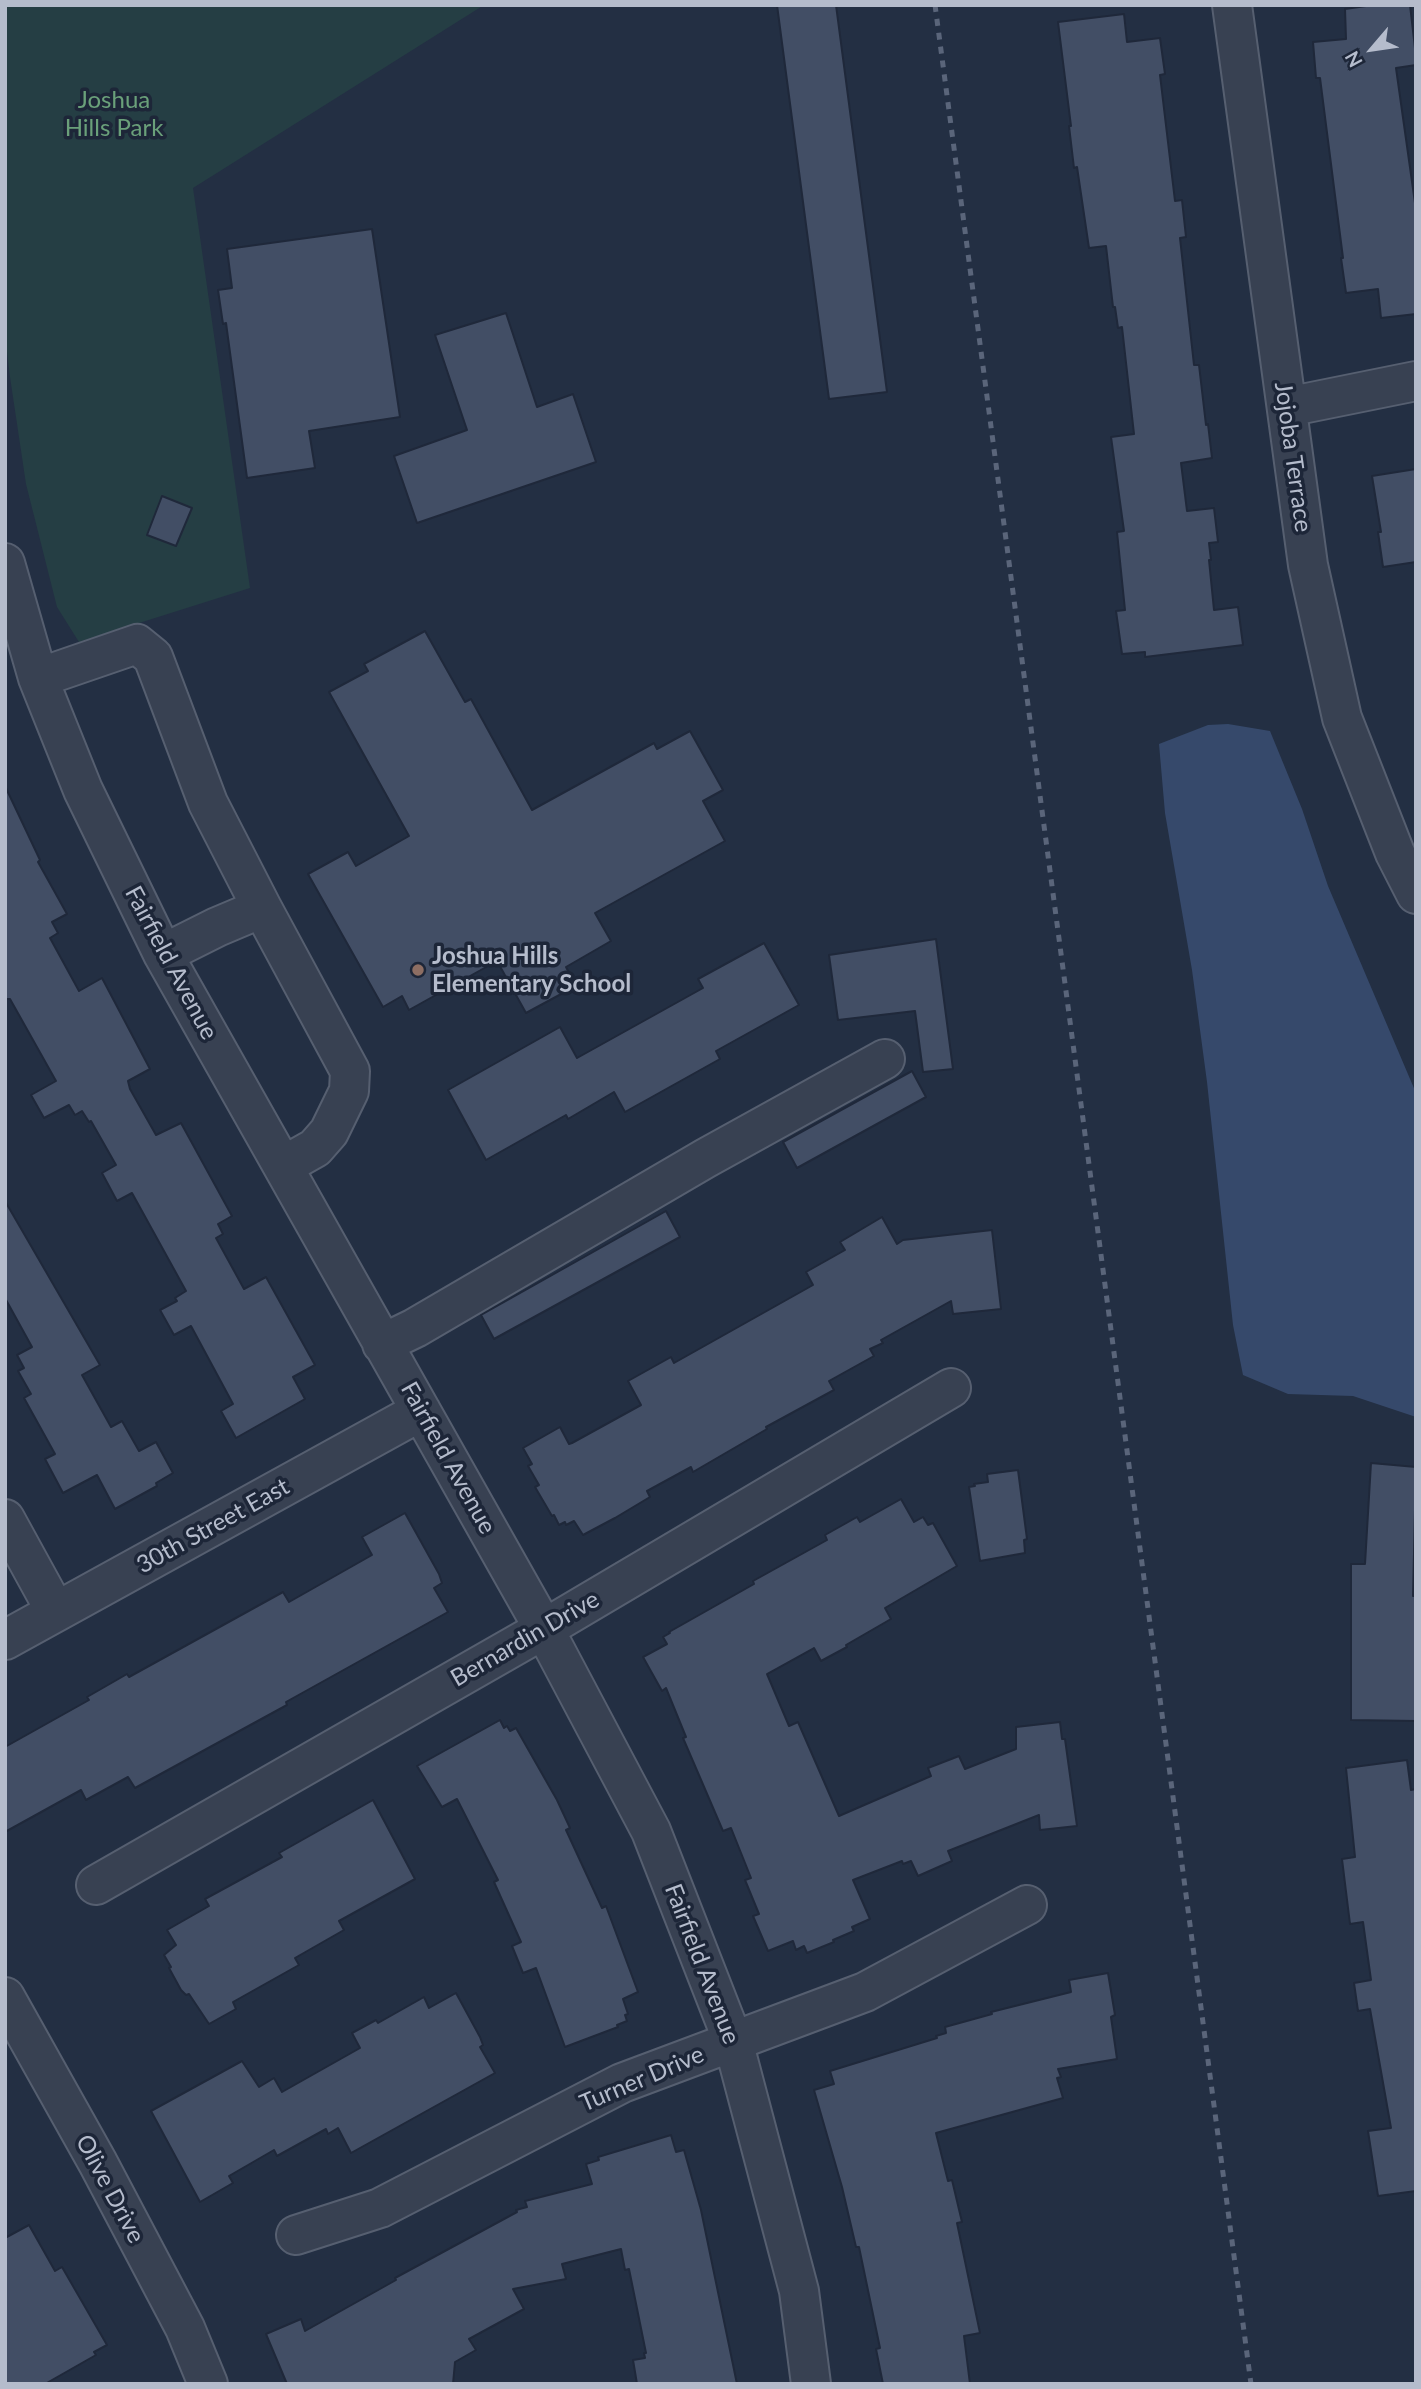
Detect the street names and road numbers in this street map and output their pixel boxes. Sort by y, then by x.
street label: Jojoba Terrace [1268,380,1318,534]
street label: Fairfield Avenue [119,881,223,1045]
street label: Fairfield Avenue [394,1377,502,1539]
street label: 30th Street East [132,1472,294,1580]
street label: Bernardin Drive [446,1585,604,1693]
street label: Fairfield Avenue [658,1880,746,2048]
street label: Turner Drive [576,2040,708,2118]
street label: Olive Drive [69,2130,151,2248]

